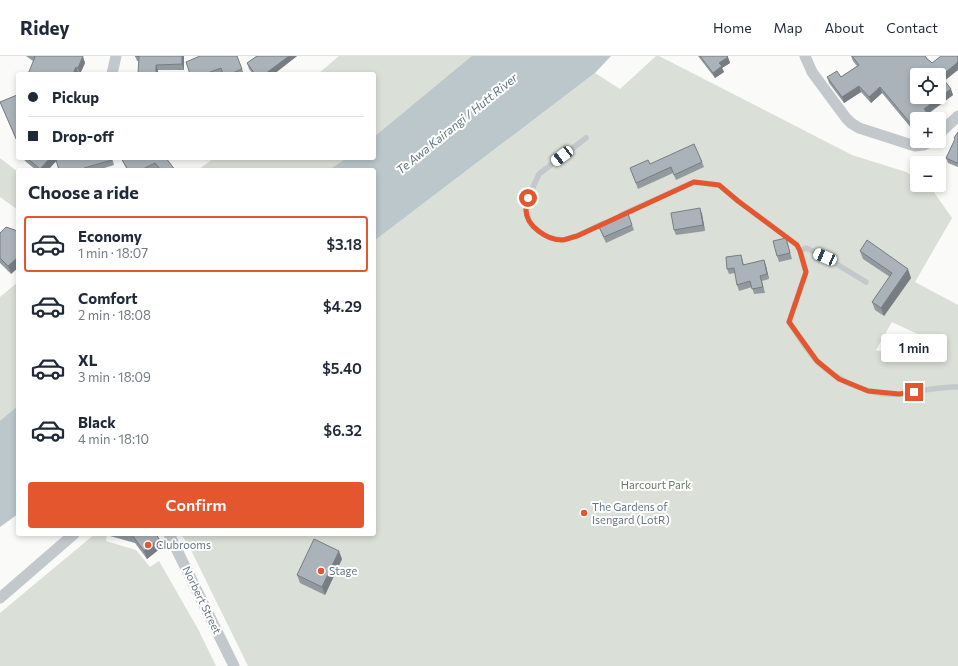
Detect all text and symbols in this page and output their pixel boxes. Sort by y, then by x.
text: Ridey [20,16,70,39]
text: Home [713,19,752,36]
text: Map [774,19,802,36]
text: About [824,19,864,36]
text: Contact [886,19,938,36]
map controls [910,68,946,192]
button: locate [910,68,946,104]
water label: Te Awa Kairangi / Hutt River [393,69,521,176]
text: Pickup [52,88,99,106]
button: + [910,112,946,148]
text: Drop-off [52,127,114,145]
car [549,144,575,168]
button: − [910,156,946,192]
text: Choose a ride [28,181,139,203]
route start [519,189,537,207]
icon: car [30,226,66,262]
text: Economy [78,227,142,245]
text: $3.18 [326,235,362,253]
text: 1 min · 18:07 [78,245,148,261]
car [812,247,838,267]
icon: car [30,288,66,324]
text: Comfort [78,289,138,307]
text: $4.29 [323,297,362,315]
text: 2 min · 18:08 [78,307,151,323]
callout: 1 min [881,334,947,362]
text: 1 min [899,340,929,356]
icon: car [30,350,66,386]
text: XL [78,351,97,369]
text: $5.40 [322,359,362,377]
text: 3 min · 18:09 [78,369,151,385]
route end [905,383,923,401]
icon: car [30,412,66,448]
text: Black [78,413,116,431]
text: $6.32 [324,421,362,439]
text: 4 min · 18:10 [78,431,149,447]
park label: Harcourt Park [621,478,691,491]
button: Confirm [28,482,364,528]
place label: The Gardens of Isengard (LotR) [592,500,670,526]
marker: The Gardens of Isengard (LotR) [579,508,589,518]
place label: Clubrooms [156,538,211,551]
marker: Clubrooms [143,540,153,550]
street label: Norbert Street [180,564,225,636]
place label: Stage [329,564,357,577]
marker: Stage [316,566,326,576]

